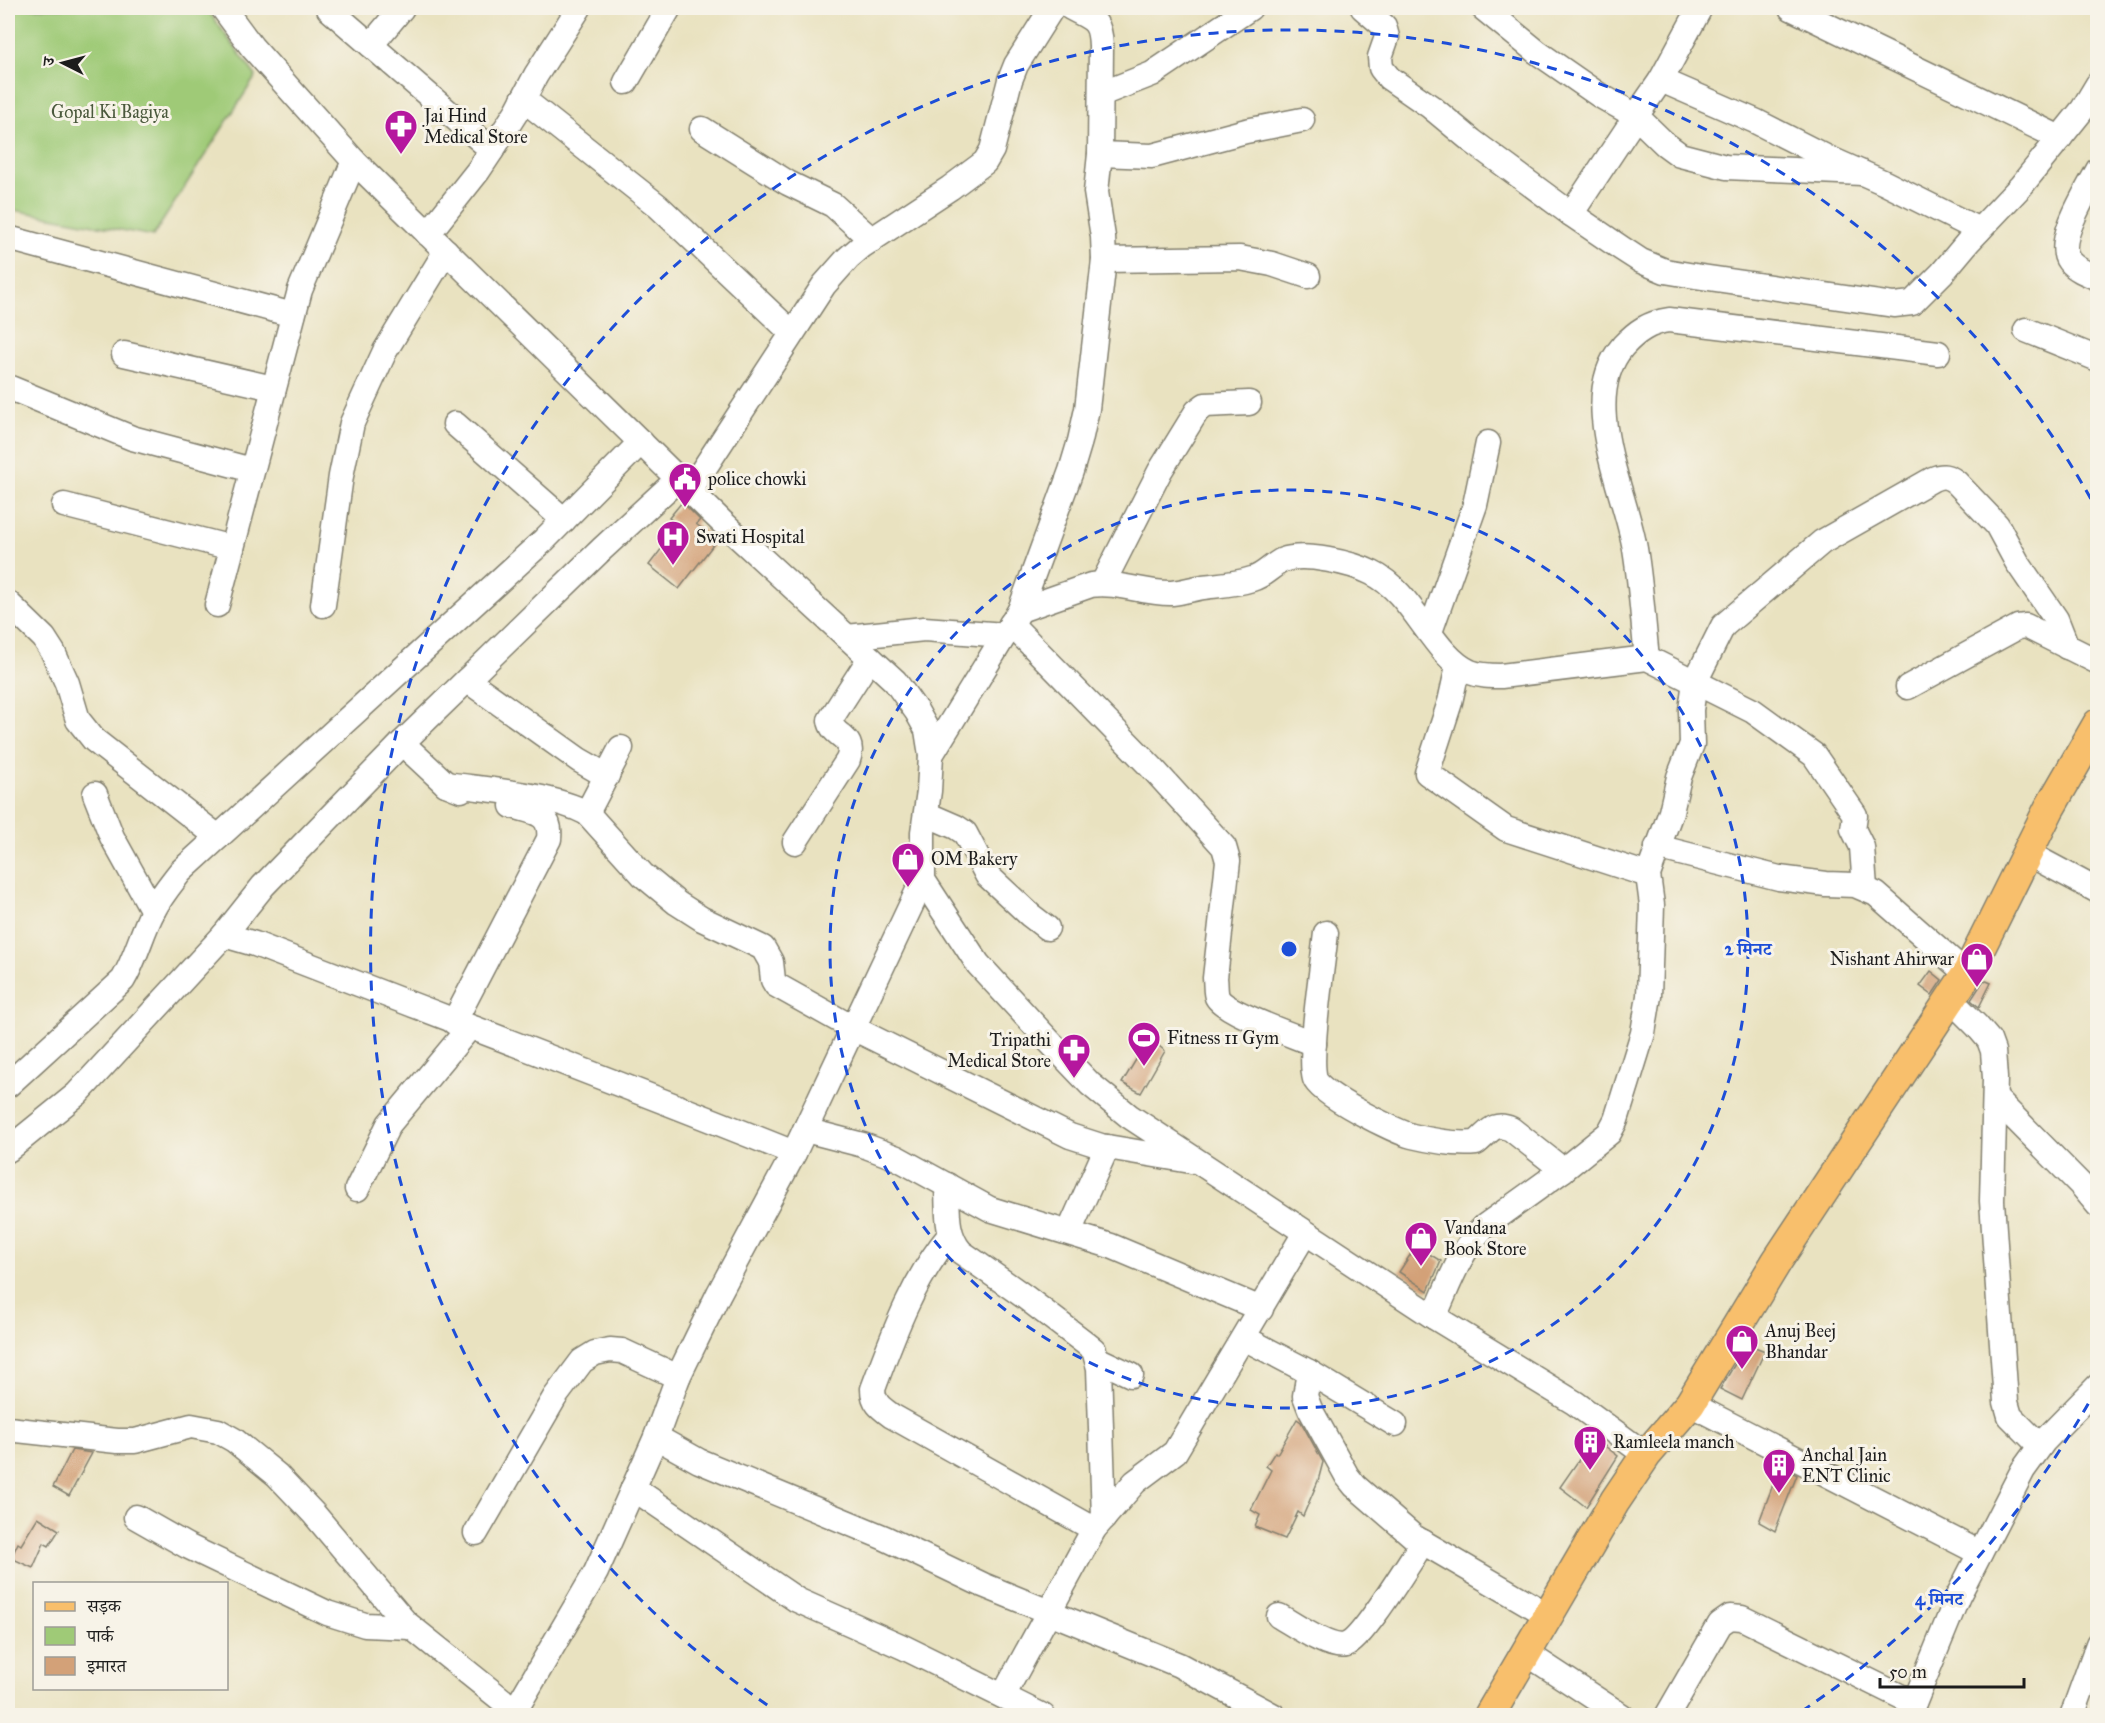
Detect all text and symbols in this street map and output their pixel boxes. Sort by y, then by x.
north arrow [33,33,93,93]
text: उ [39,55,59,68]
park label: Gopal Ki Bagiya [51,101,169,124]
place label: Jai Hind Medical Store [422,105,528,148]
pharmacy icon: Jai Hind Medical Store [383,108,419,155]
public building icon: police chowki [667,461,703,508]
place label: police chowki [707,468,807,490]
hospital icon: Swati Hospital [655,519,691,566]
place label: Swati Hospital [696,526,805,548]
shop icon: OM Bakery [890,841,926,888]
place label: OM Bakery [931,848,1018,870]
text: 2 मिनट [1725,938,1773,960]
centre of rings [1279,939,1299,959]
shop icon: Nishant Ahirwar [1959,941,1995,988]
place label: Nishant Ahirwar [1830,948,1954,970]
sports icon: Fitness 11 Gym [1126,1020,1162,1067]
place label: Fitness 11 Gym [1167,1027,1279,1049]
place label: Tripathi Medical Store [947,1029,1051,1072]
pharmacy icon: Tripathi Medical Store [1056,1032,1092,1079]
place label: Vandana Book Store [1443,1217,1526,1260]
shop icon: Vandana Book Store [1403,1220,1439,1267]
place label: Anuj Beej Bhandar [1764,1320,1836,1363]
shop icon: Anuj Beej Bhandar [1724,1323,1760,1370]
building icon: Ramleela manch [1572,1424,1608,1471]
place label: Ramleela manch [1613,1431,1735,1453]
place label: Anchal Jain ENT Clinic [1801,1444,1891,1487]
building icon: Anchal Jain ENT Clinic [1761,1447,1797,1494]
legend [33,1582,228,1690]
text: 4 मिनट [1915,1588,1964,1611]
text: सड़क [86,1595,122,1617]
text: पार्क [86,1625,115,1647]
scale bar [1880,1651,2024,1689]
text: इमारत [86,1655,127,1677]
text: 50 m [1889,1661,1927,1683]

